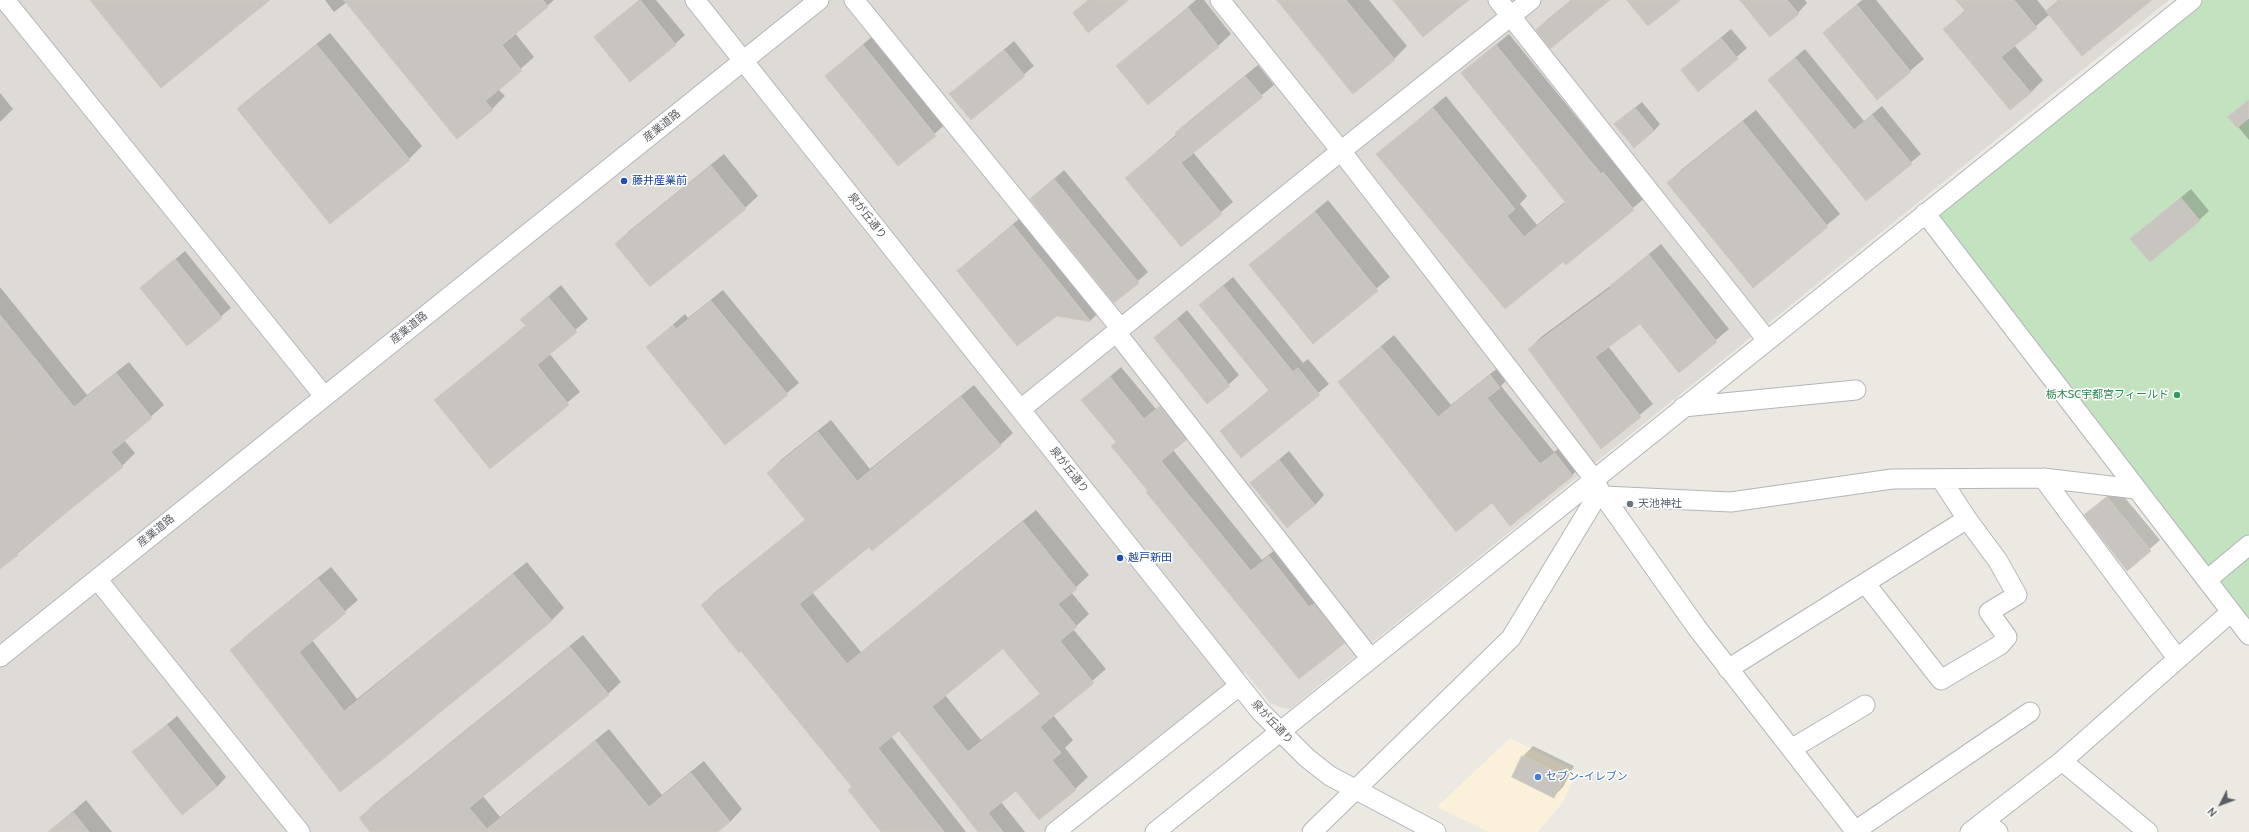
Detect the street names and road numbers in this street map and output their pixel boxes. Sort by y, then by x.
street label: 産業道路 [641,107,683,145]
street label: 泉が丘通り [845,190,889,242]
street label: 産業道路 [388,309,430,347]
street label: 泉が丘通り [1047,444,1091,496]
street label: 産業道路 [135,512,177,550]
street label: 泉が丘通り [1248,697,1296,747]

